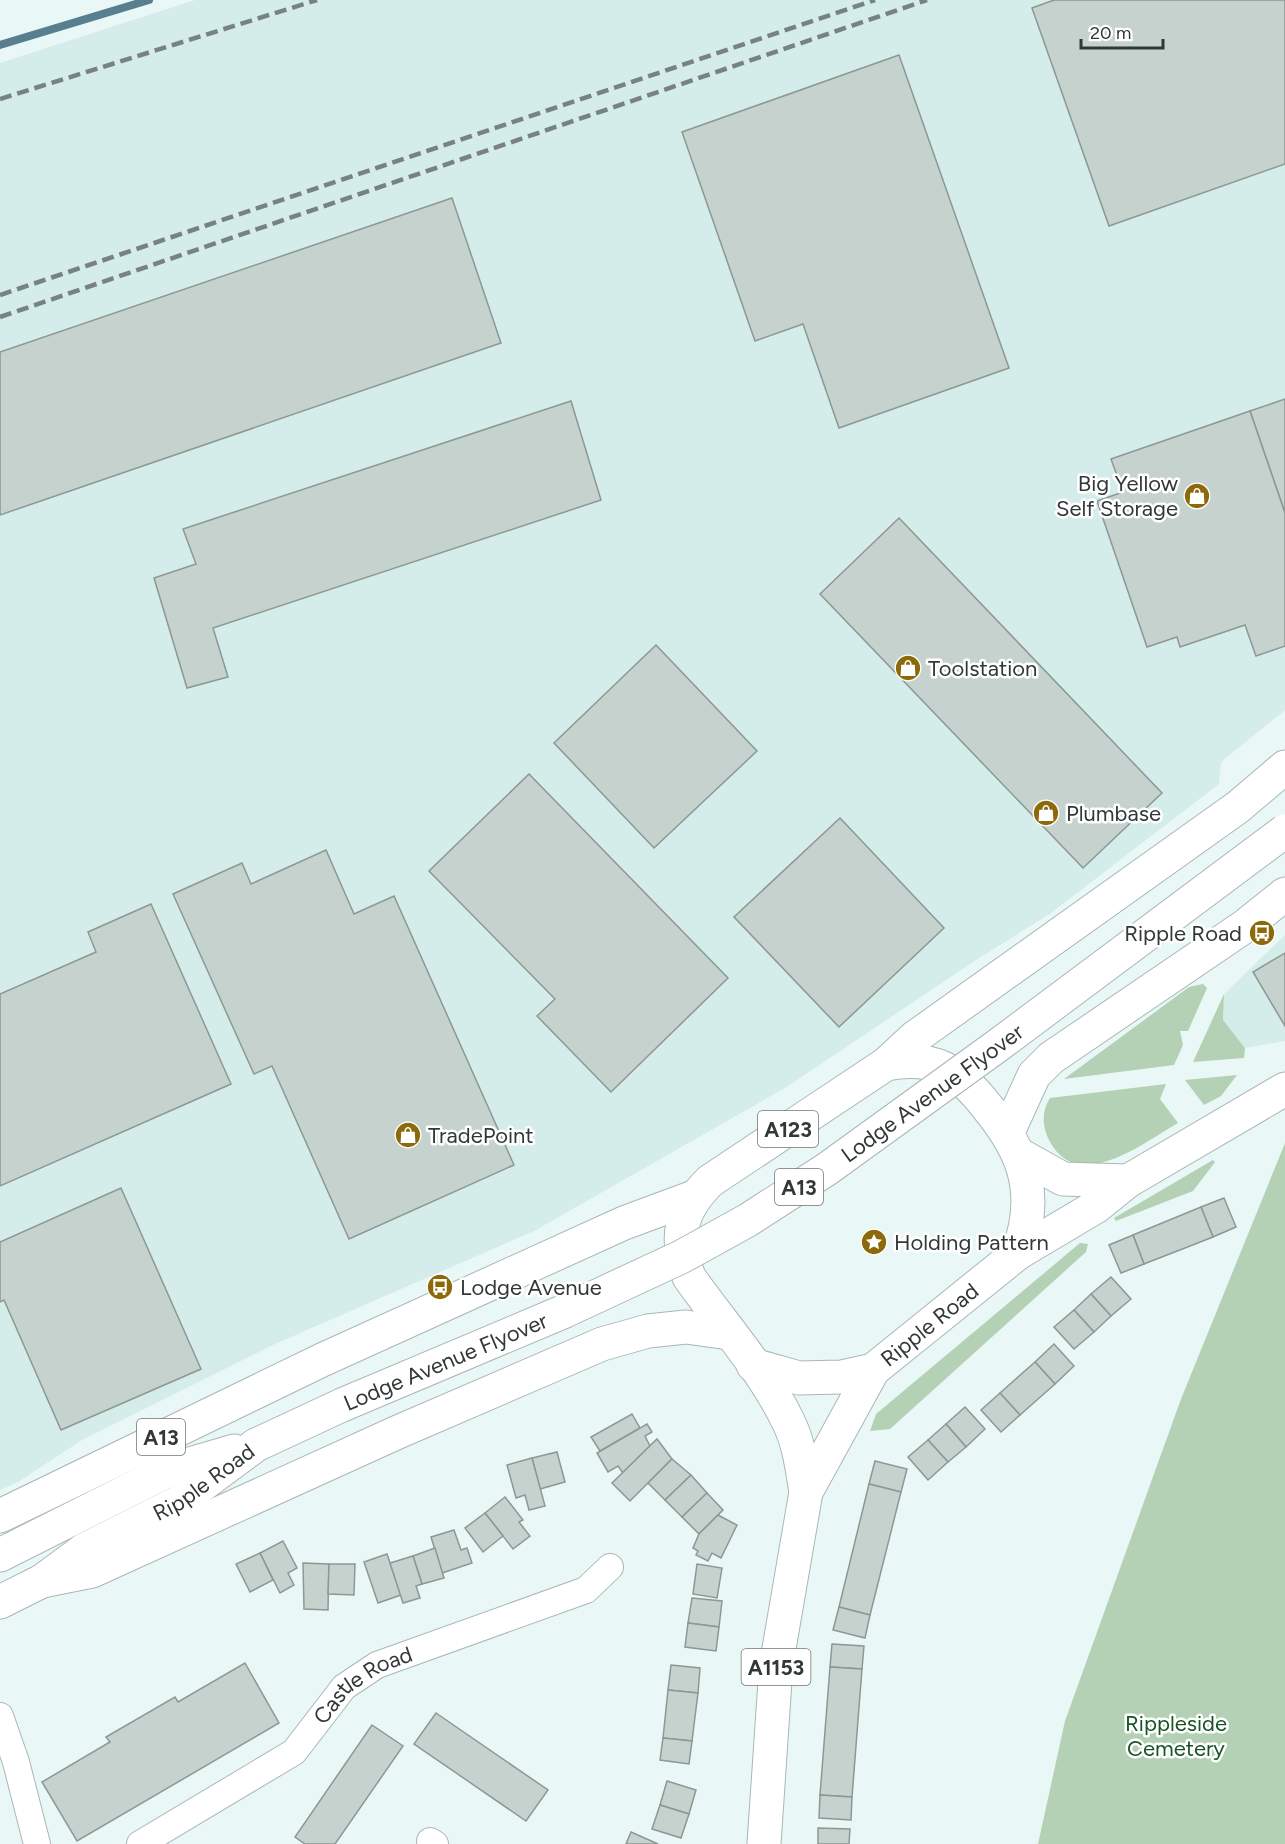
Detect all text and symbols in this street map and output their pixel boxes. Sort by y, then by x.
scale bar [1081,12,1164,50]
text: 20 m [1090,22,1131,44]
place label: Big Yellow Self Storage [1056,470,1179,522]
shop icon: Big Yellow Self Storage [1182,481,1212,511]
shop icon: Toolstation [893,653,923,683]
place label: Toolstation [928,655,1037,682]
shop icon: Plumbase [1031,798,1061,828]
place label: Plumbase [1066,800,1161,827]
bus stop icon: Ripple Road [1247,918,1277,948]
place label: Ripple Road [1124,920,1242,947]
street label: Lodge Avenue Flyover [836,1017,1029,1168]
road number: A123 [758,1111,818,1147]
shop icon: TradePoint [393,1120,423,1150]
place label: TradePoint [428,1122,534,1149]
road number: A13 [775,1169,823,1205]
place icon: Holding Pattern [859,1227,889,1257]
place label: Holding Pattern [894,1229,1049,1256]
bus stop icon: Lodge Avenue [425,1272,455,1302]
place label: Lodge Avenue [460,1274,602,1301]
street label: Ripple Road [875,1277,984,1372]
street label: Lodge Avenue Flyover [339,1306,552,1416]
road number: A13 [137,1419,185,1455]
street label: Ripple Road [148,1437,260,1526]
street label: Castle Road [307,1640,416,1729]
road number: A1153 [742,1649,810,1685]
park label: Rippleside Cemetery [1125,1710,1227,1762]

